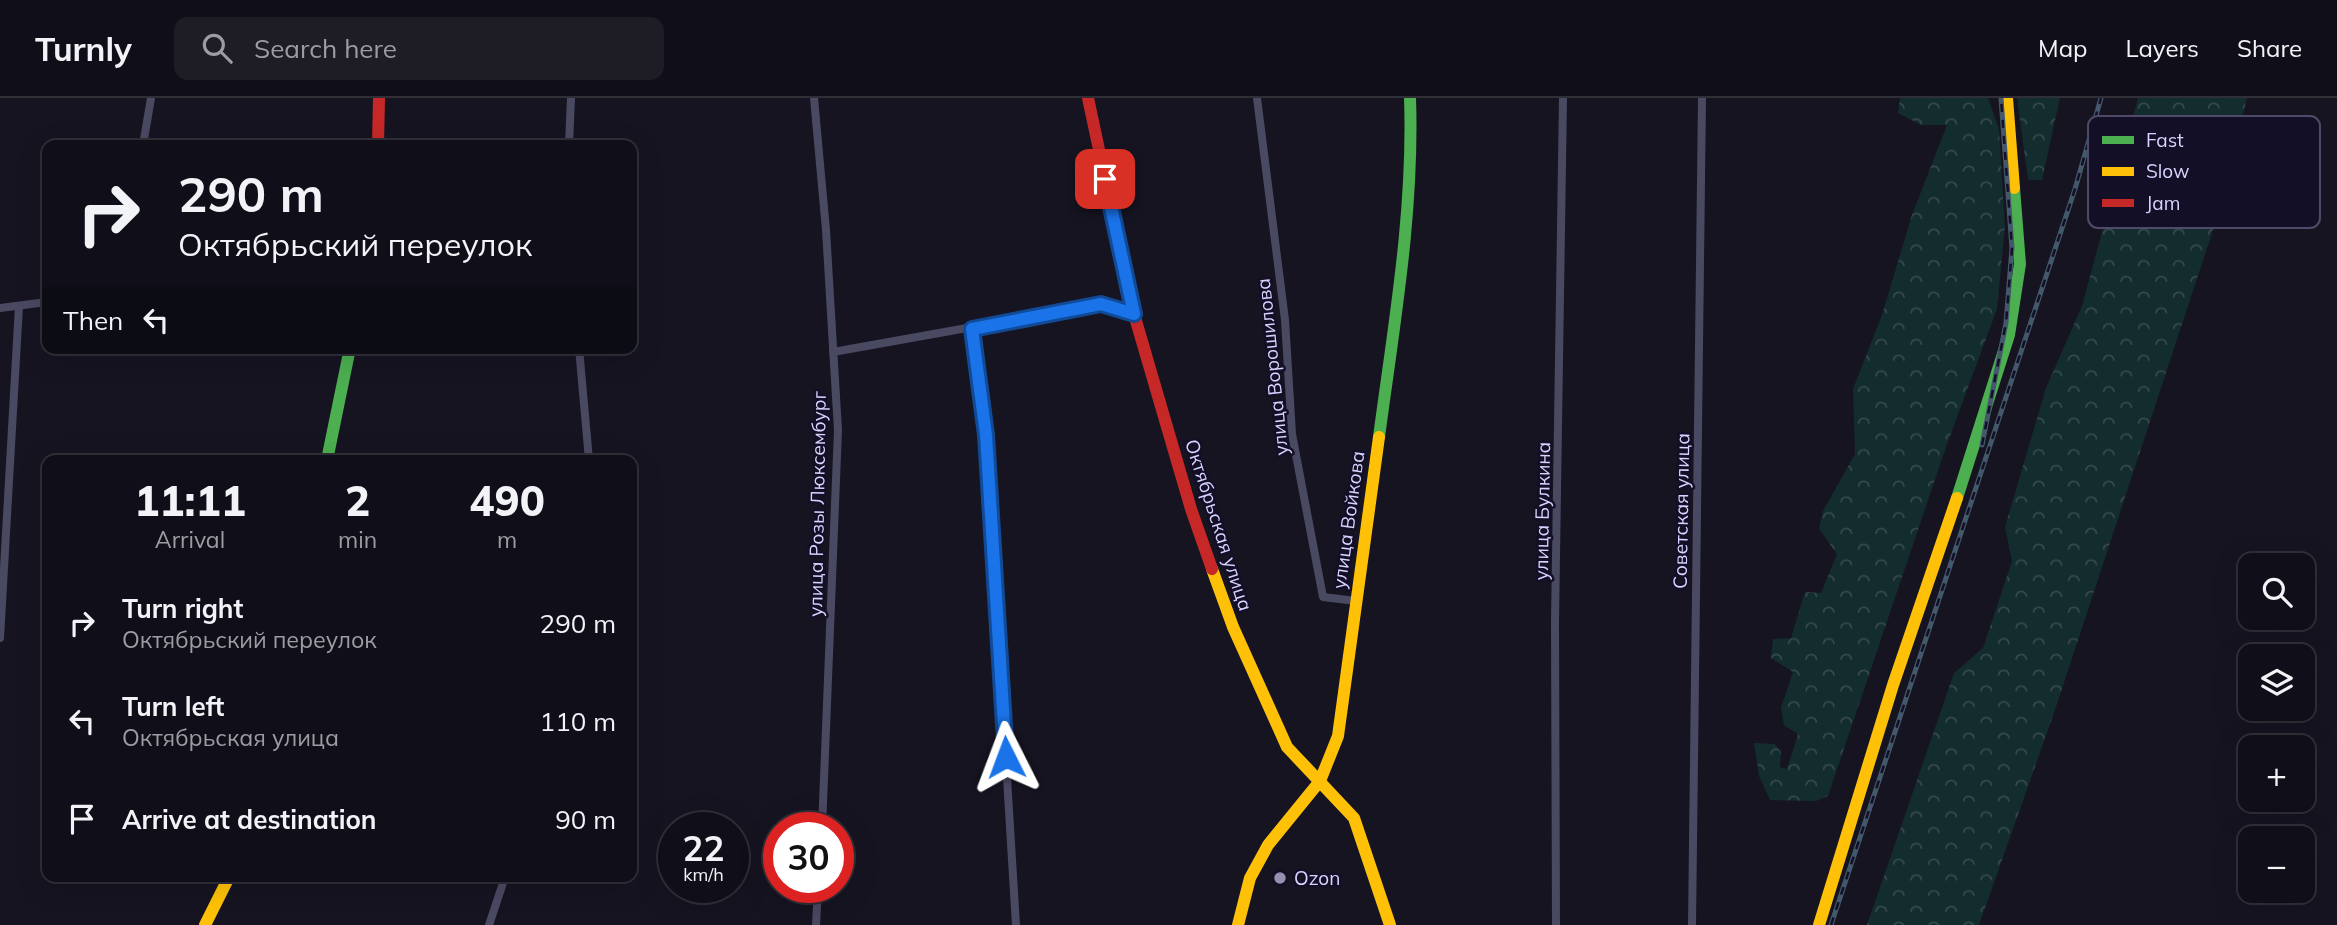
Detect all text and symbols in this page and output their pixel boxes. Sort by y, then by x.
search box [174,17,664,80]
text: Turnly [35,28,132,69]
icon: search [198,29,236,67]
text: Search here [254,32,397,65]
text: Map [2038,33,2087,63]
text: Layers [2125,33,2199,63]
text: Share [2237,33,2302,63]
legend [2088,116,2320,228]
text: Fast [2146,128,2184,152]
pin [1075,149,1135,209]
text: Slow [2146,159,2190,183]
icon: arrive [1086,160,1124,198]
text: 290 m [178,163,324,224]
icon: right [63,168,154,259]
text: Jam [2146,191,2180,215]
text: Октябрьский переулок [178,224,532,264]
street label: улица Ворошилова [1251,277,1293,457]
icon: left [137,301,175,339]
text: Then [63,304,123,337]
street label: улица Розы Люксембург [803,390,831,617]
street label: Советская улица [1668,433,1694,589]
street label: Октябрьская улица [1180,436,1258,614]
street label: улица Булкина [1529,442,1555,580]
street label: улица Войкова [1326,449,1370,591]
text: 11:11 [134,474,246,527]
text: 2 [345,474,370,527]
text: 490 [469,474,545,527]
text: Arrival [155,525,225,554]
text: min [338,525,377,554]
text: m [497,525,517,554]
map controls [2238,553,2315,903]
button: search [2238,553,2315,630]
text: Turn right [122,592,243,625]
icon: right [63,604,101,642]
text: 290 m [540,607,616,640]
text: Октябрьский переулок [122,625,377,654]
button: layers [2238,644,2315,721]
text: Turn left [122,690,224,723]
icon: left [63,702,101,740]
text: 110 m [540,705,616,738]
position arrow [969,720,1043,794]
text: Октябрьская улица [122,723,339,752]
button: + [2238,735,2315,812]
icon: arrive [63,800,101,838]
text: Arrive at destination [122,803,377,836]
text: 90 m [555,803,616,836]
speed limit sign: 30 [763,812,854,903]
text: 22 [682,826,725,870]
button: − [2238,826,2315,903]
text: km/h [683,863,724,886]
place label: Ozon [1294,866,1340,890]
marker: Ozon [1272,870,1288,886]

